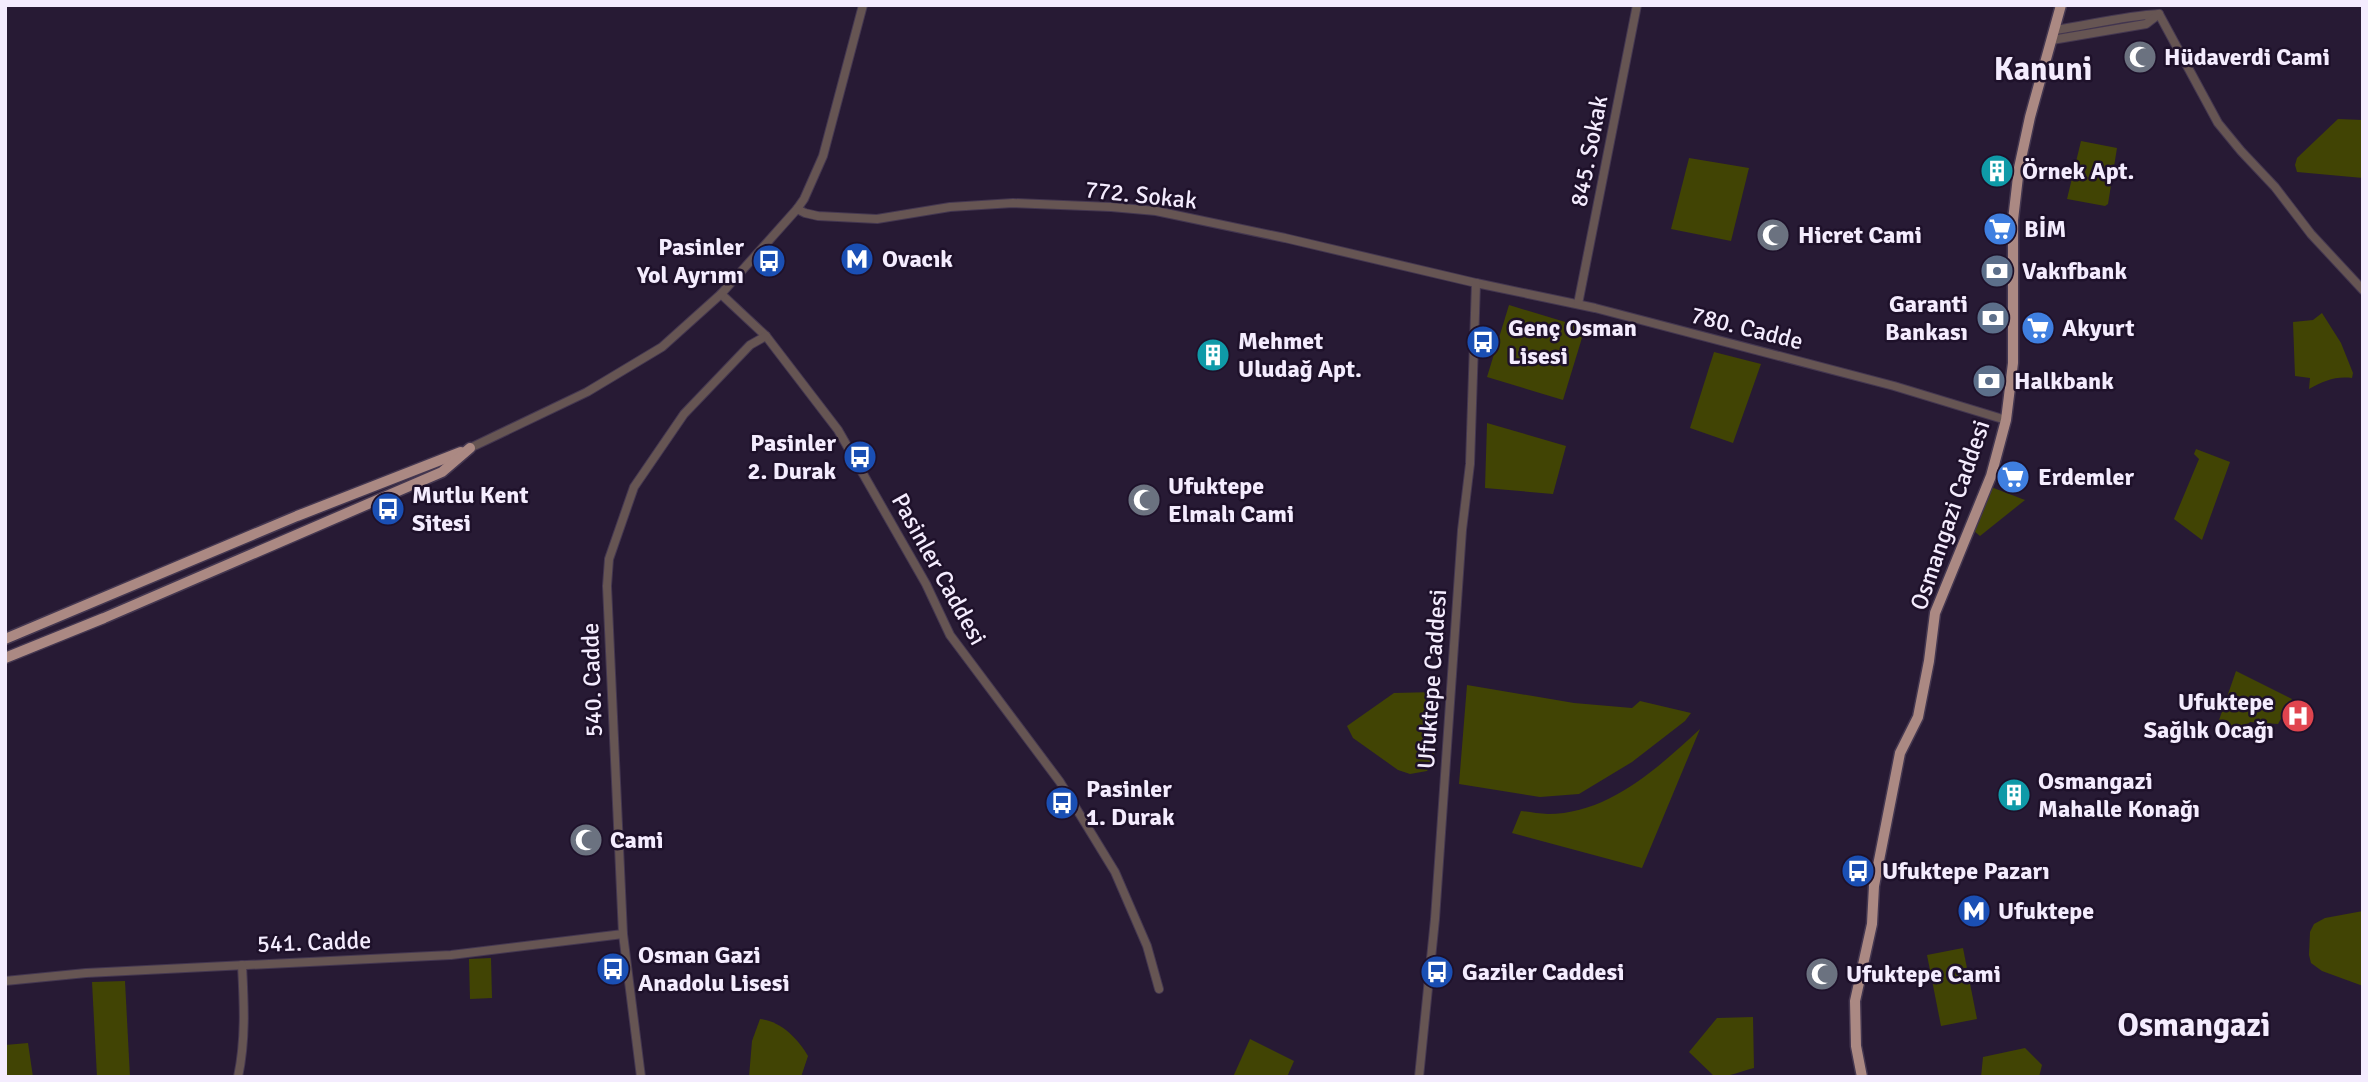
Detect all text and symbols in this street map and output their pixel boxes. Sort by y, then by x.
mosque icon: Hüdaverdi Cami [2121,38,2159,76]
place label: Hüdaverdi Cami [2164,42,2330,72]
district label: Kanuni [1994,50,2092,89]
street label: 845. Sokak [1564,93,1614,209]
building icon: Örnek Apt. [1978,152,2016,190]
place label: Örnek Apt. [2022,156,2135,186]
street label: 772. Sokak [1083,174,1199,216]
supermarket icon: BİM [1981,210,2019,248]
place label: BİM [2024,214,2066,244]
mosque icon: Hicret Cami [1754,216,1792,254]
place label: Hicret Cami [1798,220,1922,250]
place label: Pasinler Yol Ayrımı [636,232,744,290]
metro station icon: Ovacık [838,240,876,278]
bus stop icon: Pasinler Yol Ayrımı [750,242,788,280]
place label: Ovacık [882,244,953,274]
bank icon: Vakıfbank [1978,252,2016,290]
place label: Vakıfbank [2022,256,2127,286]
place label: Garanti Bankası [1885,289,1968,347]
bank icon: Garanti Bankası [1974,299,2012,337]
street label: 780. Cadde [1688,300,1806,356]
supermarket icon: Akyurt [2019,309,2057,347]
place label: Genç Osman Lisesi [1508,313,1637,371]
place label: Akyurt [2062,313,2134,343]
bus stop icon: Genç Osman Lisesi [1464,323,1502,361]
place label: Mehmet Uludağ Apt. [1238,326,1362,384]
building icon: Mehmet Uludağ Apt. [1194,336,1232,374]
bank icon: Halkbank [1970,362,2008,400]
place label: Halkbank [2014,366,2114,396]
street label: Osmangazi Caddesi [1903,416,1997,614]
place label: Pasinler 2. Durak [748,428,836,486]
bus stop icon: Pasinler 2. Durak [841,438,879,476]
supermarket icon: Erdemler [1994,458,2032,496]
place label: Erdemler [2038,462,2134,492]
place label: Ufuktepe Elmalı Cami [1168,471,1294,529]
place label: Mutlu Kent Sitesi [412,480,528,538]
mosque icon: Ufuktepe Elmalı Cami [1125,481,1163,519]
street label: Pasinler Caddesi [885,488,993,650]
bus stop icon: Mutlu Kent Sitesi [369,490,407,528]
street label: Ufuktepe Caddesi [1411,588,1453,770]
street label: 540. Cadde [575,622,609,738]
place label: Ufuktepe Sağlık Ocağı [2144,687,2274,745]
hospital icon: Ufuktepe Sağlık Ocağı [2279,697,2317,735]
place label: Osmangazi Mahalle Konağı [2038,766,2200,824]
place label: Pasinler 1. Durak [1086,774,1175,832]
building icon: Osmangazi Mahalle Konağı [1995,776,2033,814]
bus stop icon: Pasinler 1. Durak [1043,784,1081,822]
mosque icon: Cami [567,821,605,859]
place label: Cami [610,825,663,855]
bus stop icon: Ufuktepe Pazarı [1839,852,1877,890]
place label: Ufuktepe Pazarı [1882,856,2050,886]
metro station icon: Ufuktepe [1955,892,1993,930]
place label: Ufuktepe [1998,896,2094,926]
street label: 541. Cadde [256,925,372,959]
place label: Osman Gazi Anadolu Lisesi [638,940,790,998]
bus stop icon: Osman Gazi Anadolu Lisesi [594,950,632,988]
bus stop icon: Gaziler Caddesi [1418,953,1456,991]
mosque icon: Ufuktepe Cami [1803,955,1841,993]
place label: Gaziler Caddesi [1462,957,1624,987]
place label: Ufuktepe Cami [1846,959,2001,989]
district label: Osmangazi [2118,1006,2270,1045]

